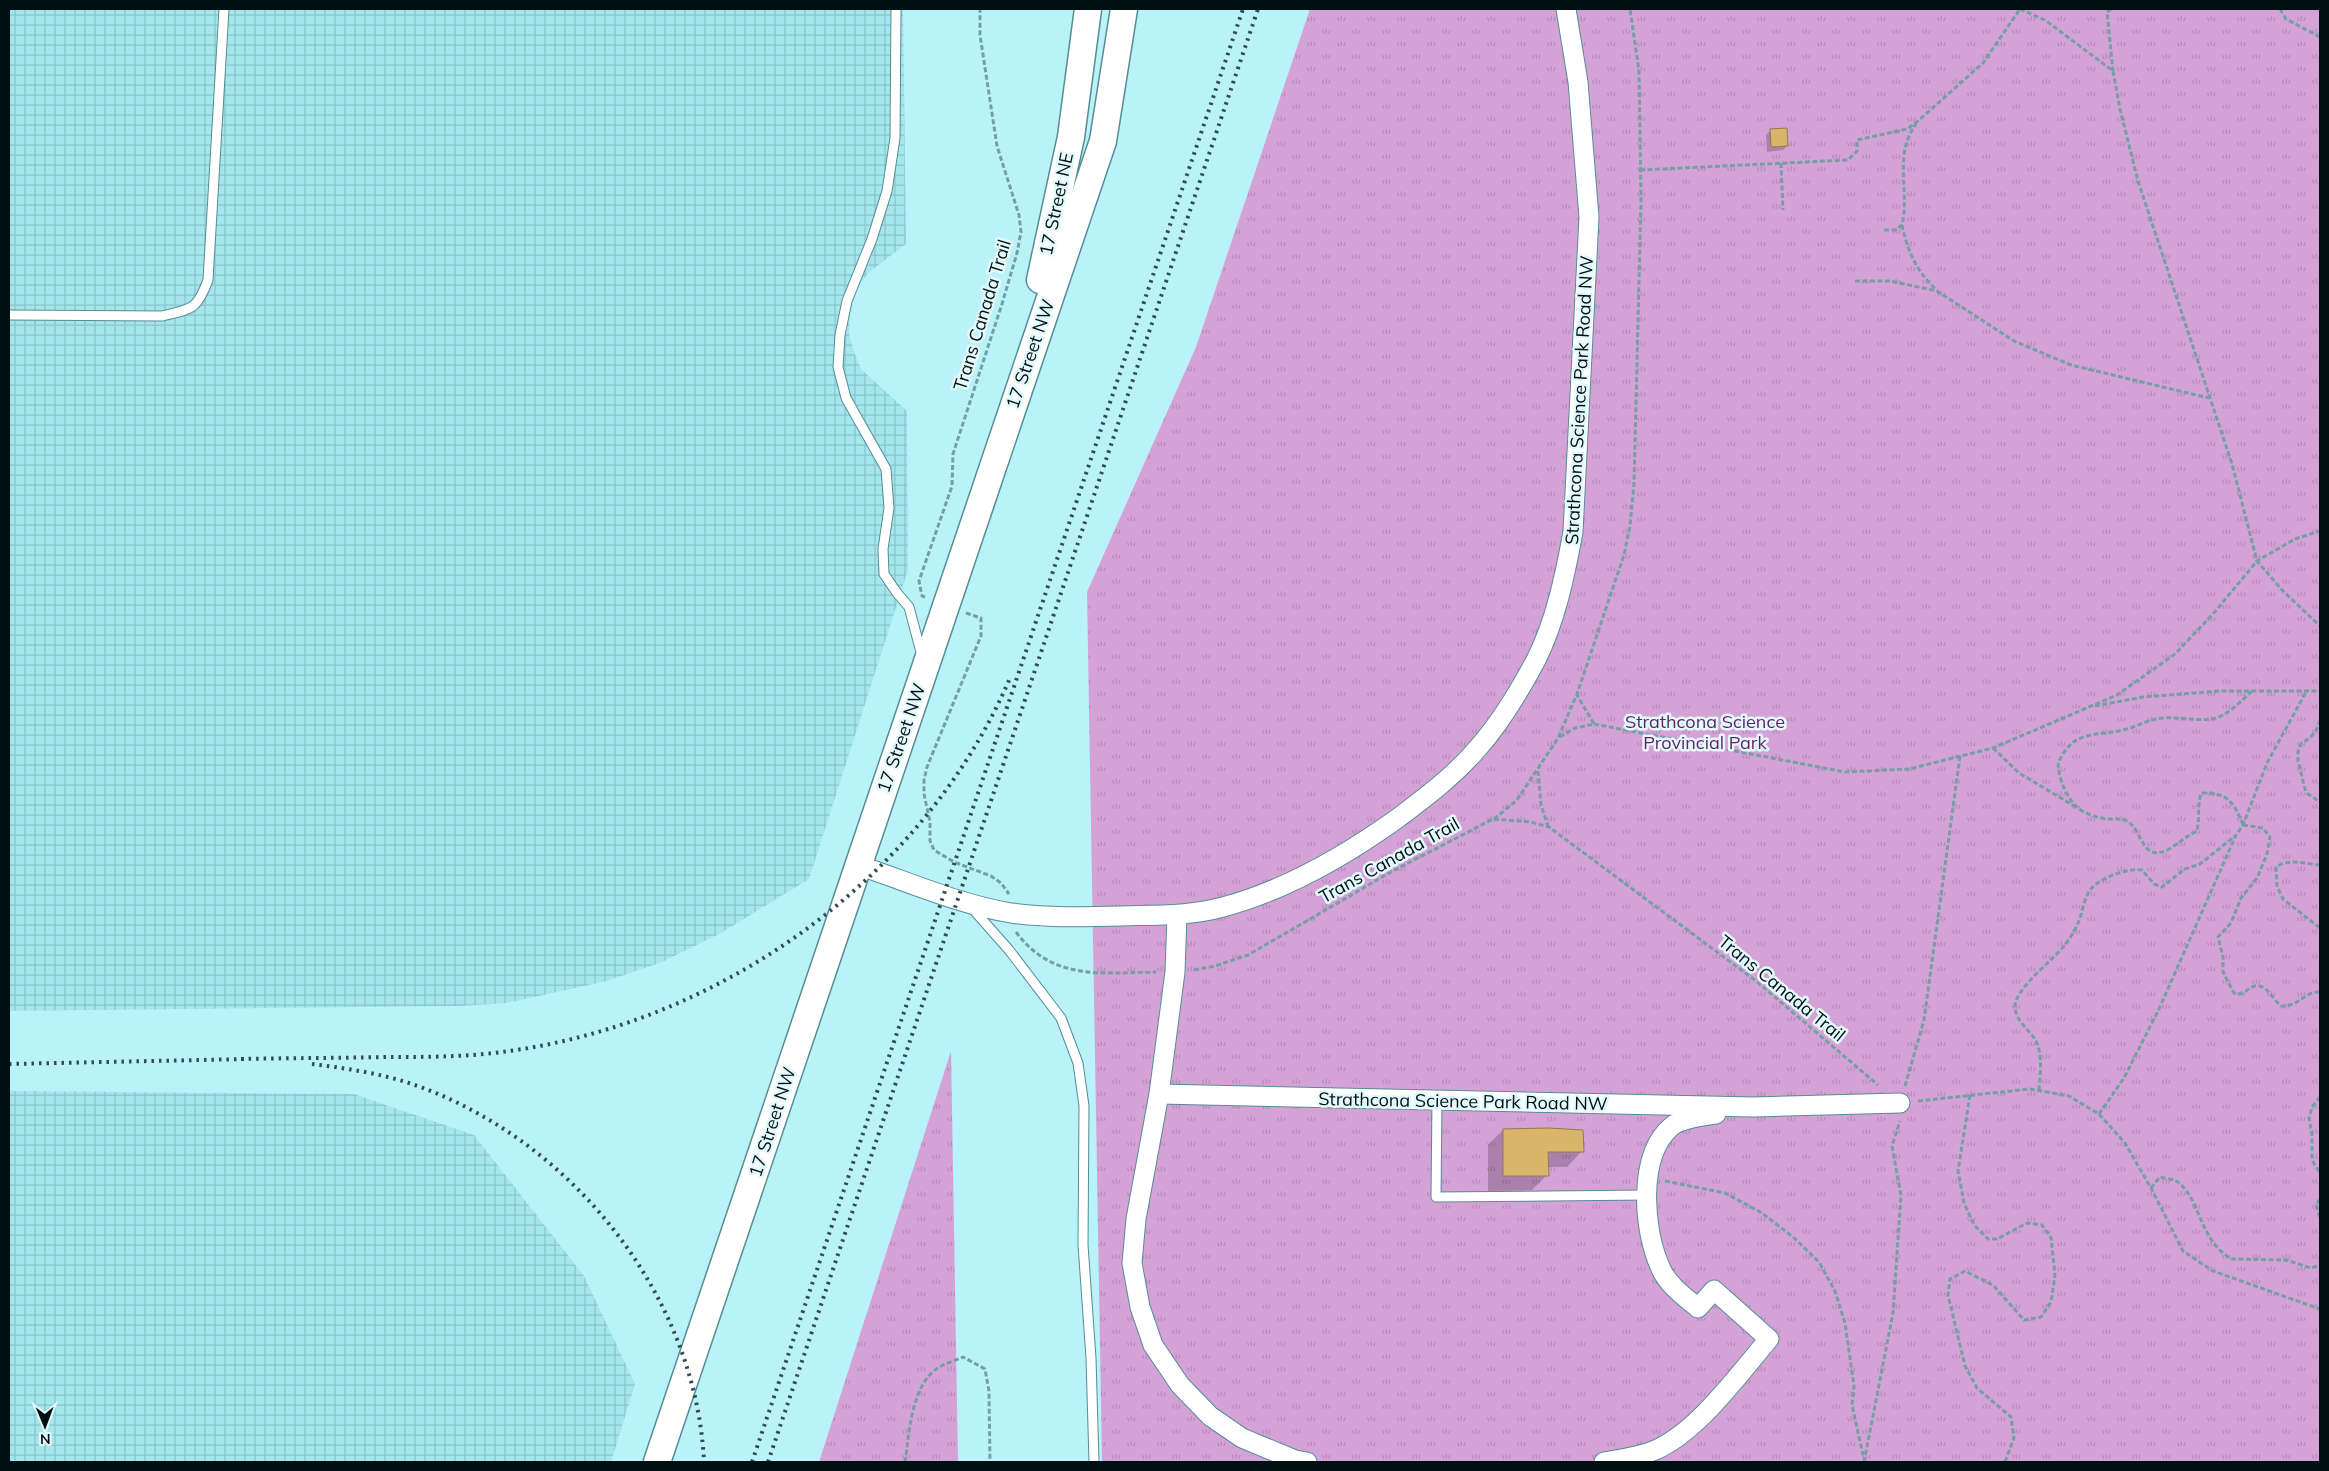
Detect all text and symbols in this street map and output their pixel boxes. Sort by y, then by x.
street label: 17 Street NE [1034,150,1078,258]
street label: Trans Canada Trail [948,237,1016,393]
street label: Strathcona Science Park Road NW [1560,255,1598,545]
street label: 17 Street NW [1001,296,1059,412]
street label: 17 Street NW [872,680,930,796]
park label: Strathcona Science Provincial Park [1625,710,1785,754]
street label: Trans Canada Trail [1315,812,1463,908]
street label: Trans Canada Trail [1714,930,1850,1046]
street label: 17 Street NW [743,1064,801,1180]
street label: Strathcona Science Park Road NW [1318,1087,1608,1115]
north arrow [20,1401,70,1451]
text: N [40,1430,51,1448]

